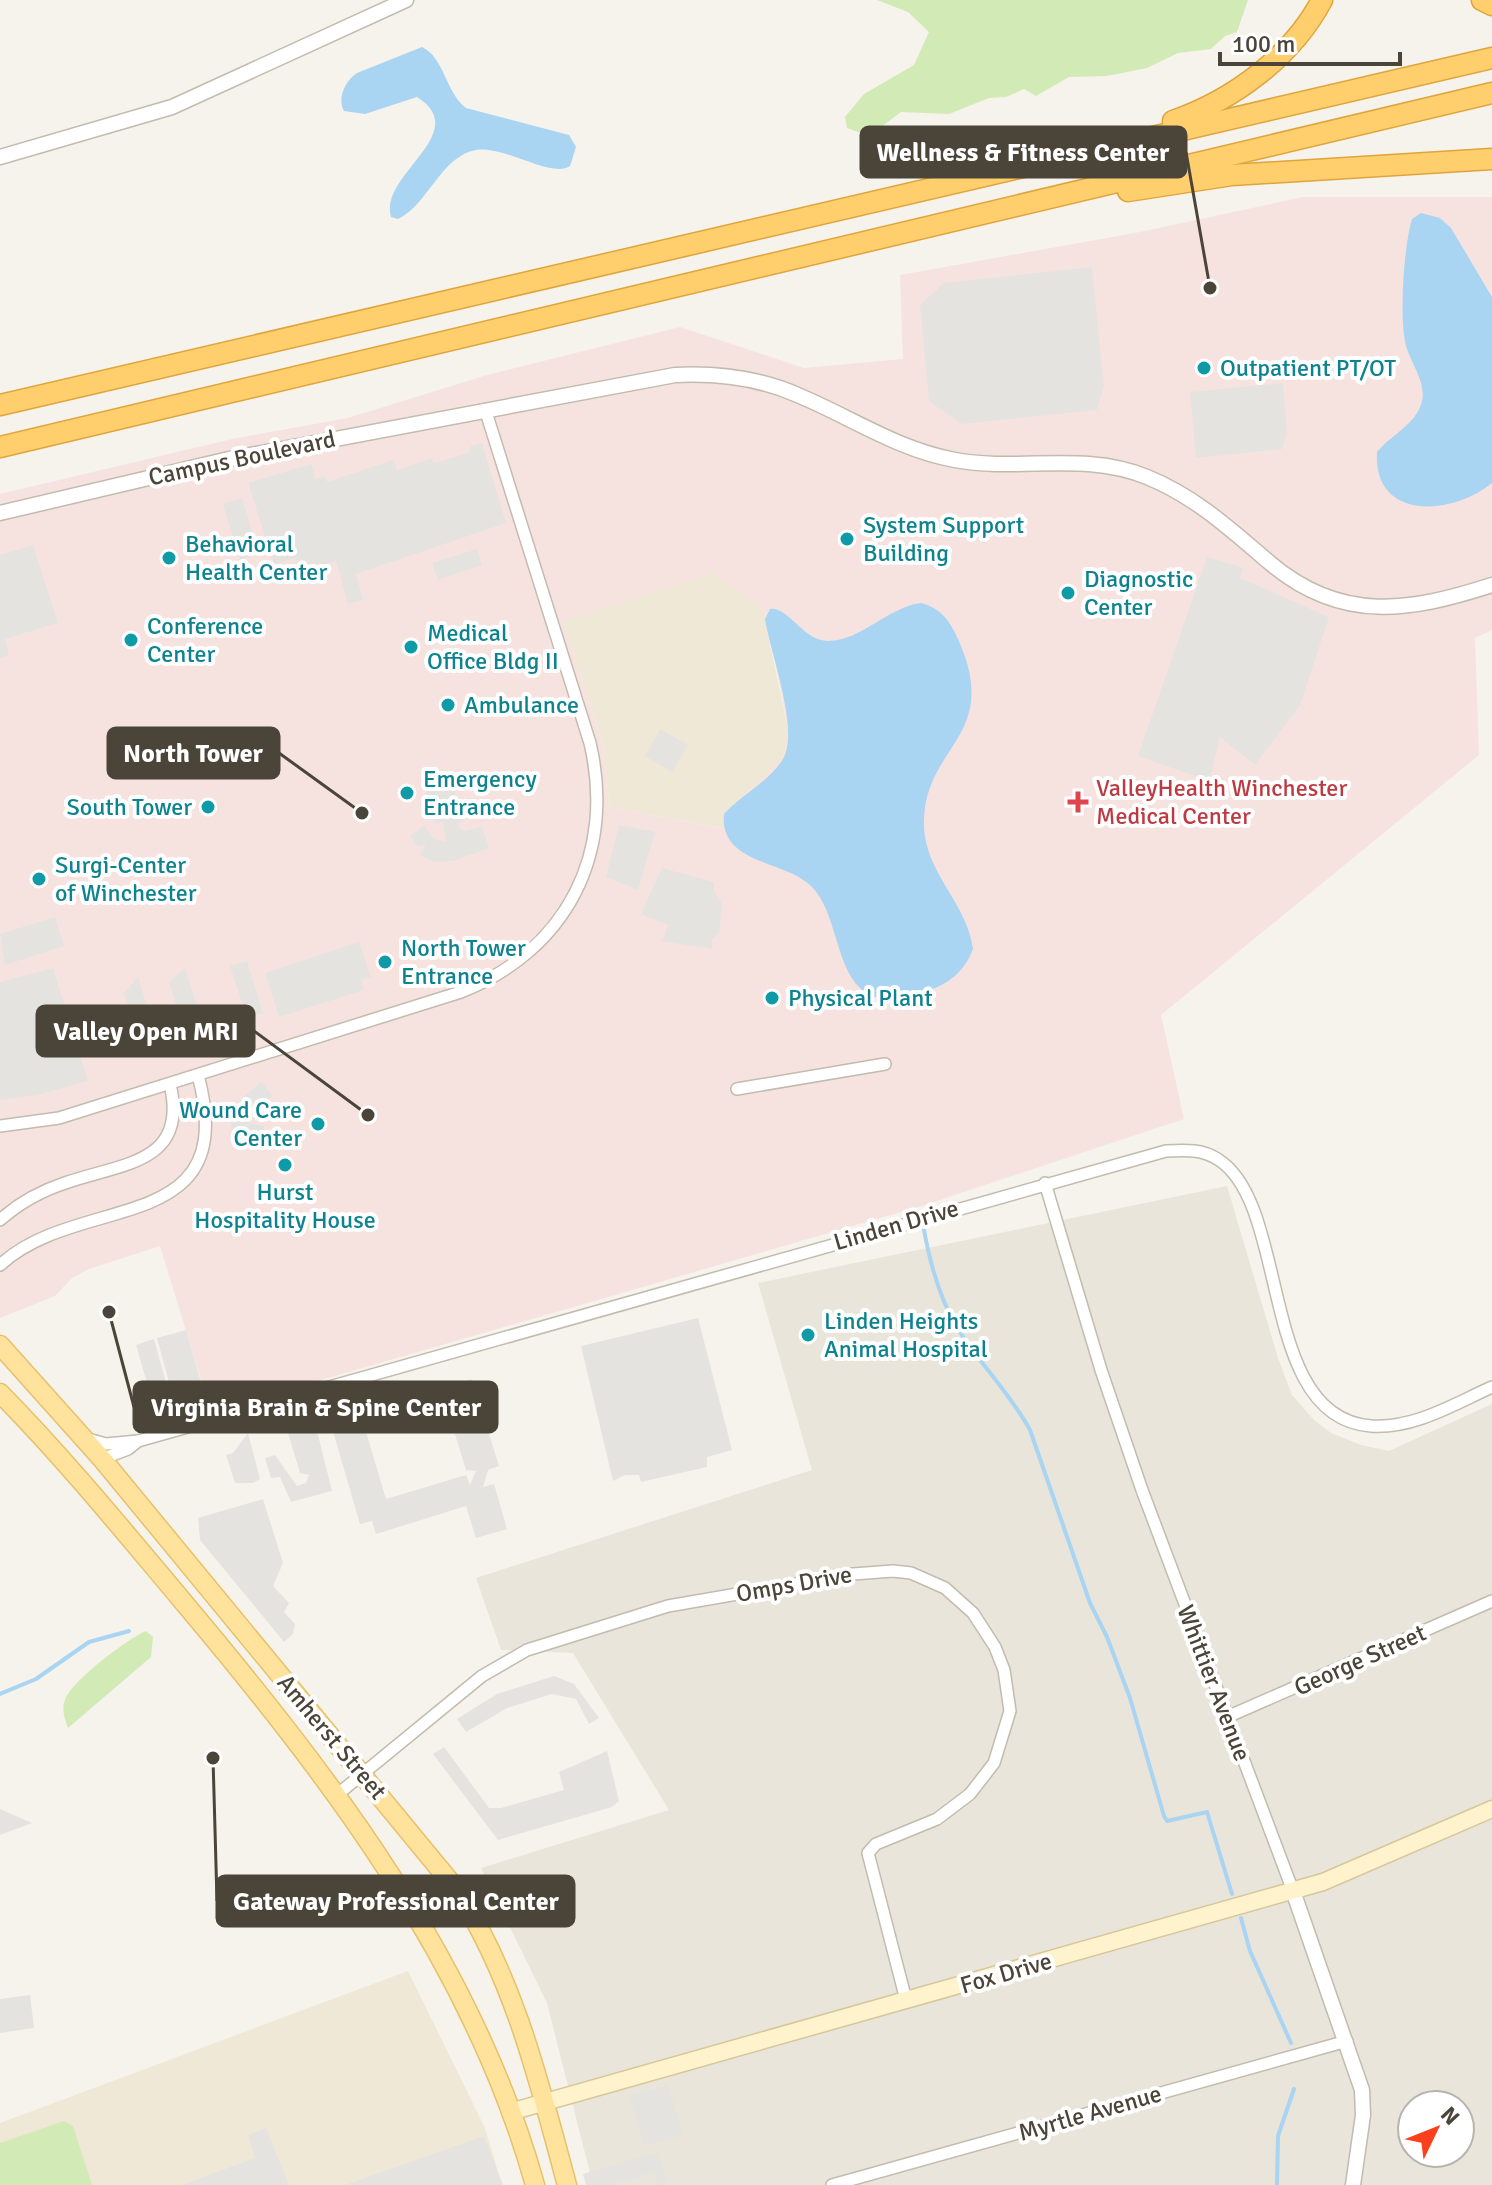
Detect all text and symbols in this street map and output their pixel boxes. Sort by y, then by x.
scale bar [1220,16,1400,66]
text: 100 m [1232,29,1295,59]
callout: Wellness & Fitness Center [861,127,1186,177]
text: Wellness & Fitness Center [877,137,1170,169]
place label: Outpatient PT/OT [1220,353,1396,383]
marker: Outpatient PT/OT [1195,359,1213,377]
street label: Campus Boulevard [146,424,338,492]
place label: System Support Building [863,510,1024,568]
place label: Behavioral Health Center [185,529,327,587]
marker: System Support Building [838,530,856,548]
marker: Behavioral Health Center [160,549,178,567]
place label: Diagnostic Center [1084,564,1193,622]
marker: Diagnostic Center [1059,584,1077,602]
place label: Conference Center [147,611,263,669]
place label: Medical Office Bldg II [427,618,559,676]
marker: Conference Center [122,631,140,649]
marker: Medical Office Bldg II [402,638,420,656]
place label: Ambulance [464,690,579,720]
marker: Ambulance [439,696,457,714]
callout: North Tower [108,728,279,778]
text: North Tower [123,738,264,770]
place label: Emergency Entrance [423,764,537,822]
place label: ValleyHealth Winchester Medical Center [1096,773,1347,831]
marker: Emergency Entrance [398,784,416,802]
marker: ValleyHealth Winchester Medical Center [1067,791,1089,813]
place label: South Tower [66,792,192,822]
marker: South Tower [199,798,217,816]
place label: Surgi-Center of Winchester [55,850,197,908]
marker: Surgi-Center of Winchester [30,870,48,888]
place label: North Tower Entrance [401,933,526,991]
marker: North Tower Entrance [376,953,394,971]
place label: Physical Plant [788,983,933,1013]
marker: Physical Plant [763,989,781,1007]
callout: Valley Open MRI [37,1006,254,1056]
text: Valley Open MRI [53,1016,239,1048]
place label: Wound Care Center [179,1095,302,1153]
marker: Wound Care Center [309,1115,327,1133]
marker: Hurst Hospitality House [276,1156,294,1174]
place label: Hurst Hospitality House [194,1177,376,1235]
street label: Linden Drive [830,1193,962,1257]
place label: Linden Heights Animal Hospital [824,1306,988,1364]
marker: Linden Heights Animal Hospital [799,1326,817,1344]
callout: Virginia Brain & Spine Center [134,1382,497,1432]
text: Virginia Brain & Spine Center [151,1392,482,1424]
street label: Omps Drive [734,1559,854,1609]
street label: Whittier Avenue [1171,1601,1257,1765]
street label: George Street [1289,1618,1431,1702]
street label: Amherst Street [271,1668,393,1806]
callout: Gateway Professional Center [217,1876,574,1926]
text: Gateway Professional Center [233,1886,560,1918]
street label: Fox Drive [957,1946,1055,2000]
street label: Myrtle Avenue [1015,2078,1165,2148]
north arrow [1396,2089,1476,2169]
text: N [1435,2101,1465,2131]

